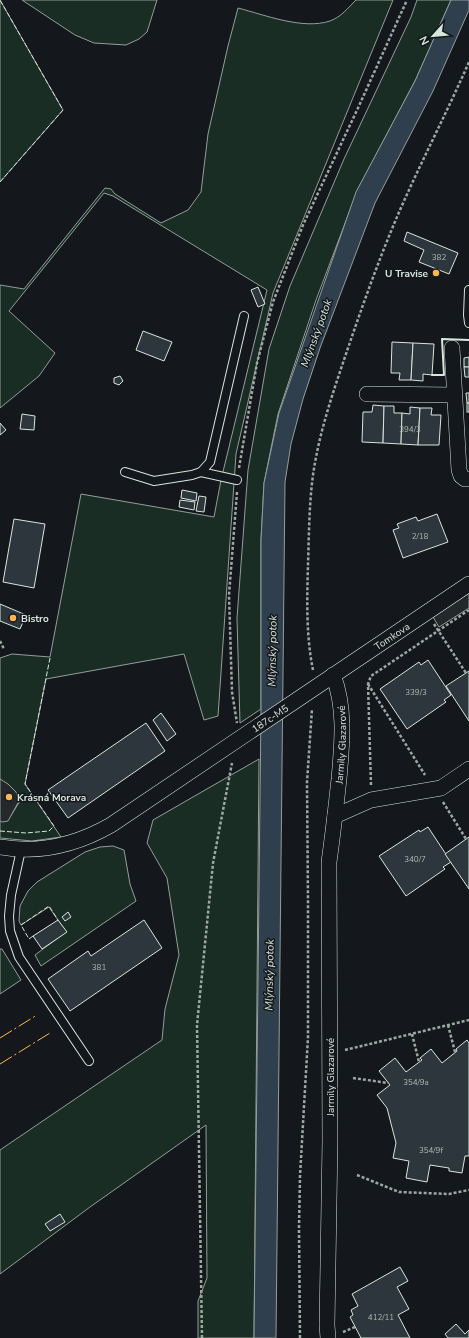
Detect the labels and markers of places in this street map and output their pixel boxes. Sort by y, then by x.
place label: U Travise [385,267,429,281]
marker: U Travise [431,268,441,278]
place label: Bistro [21,612,49,626]
marker: Bistro [8,613,18,623]
place label: Krásná Morava [17,791,86,805]
marker: Krásná Morava [4,792,14,802]

